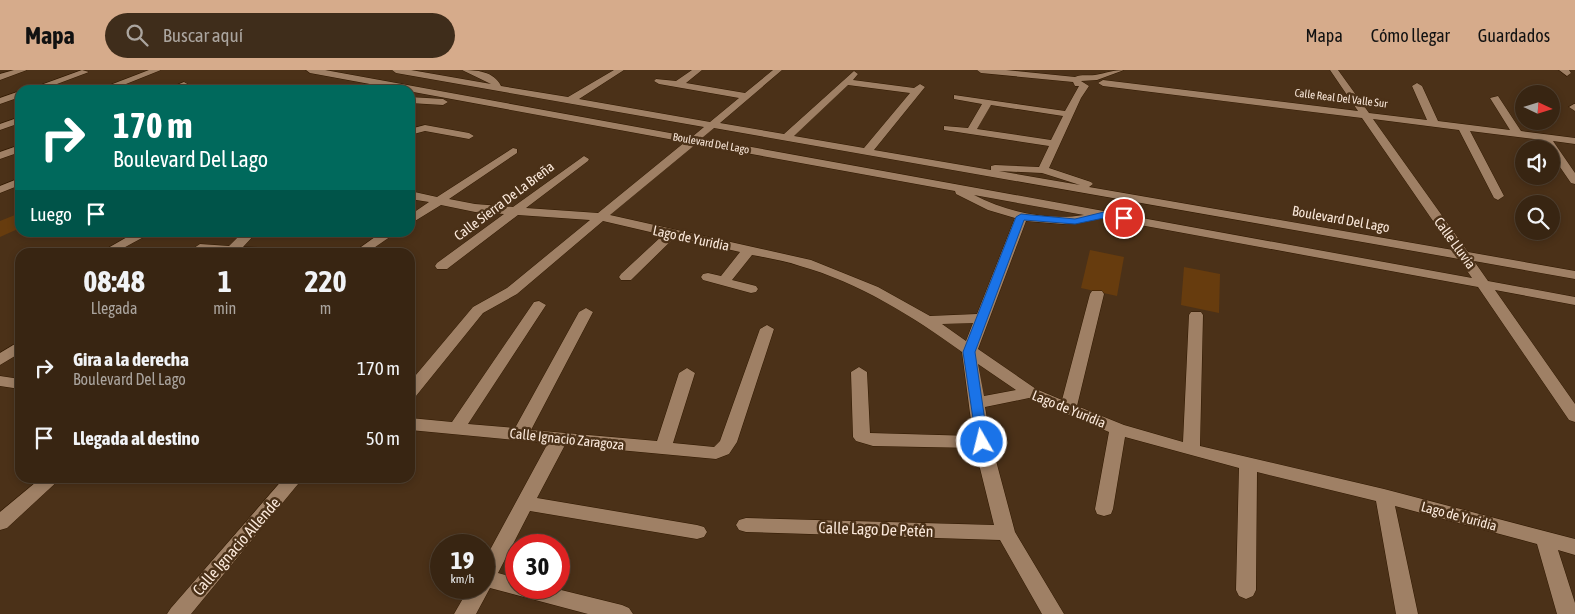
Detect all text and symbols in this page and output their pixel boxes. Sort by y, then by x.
search box [105,13,455,58]
icon: search [123,21,151,49]
text: Mapa [25,22,75,49]
text: Buscar aquí [163,24,243,46]
text: Mapa [1305,25,1343,46]
text: Cómo llegar [1371,25,1450,46]
text: Guardados [1478,25,1550,46]
north arrow [1515,85,1560,130]
map controls [1515,85,1560,240]
street label: Calle Real Del Valle Sur [1294,86,1389,110]
icon: right [30,105,95,170]
text: 170 m [113,105,192,145]
street label: Boulevard Del Lago [672,130,750,156]
button: sound [1515,140,1560,185]
text: Boulevard Del Lago [113,146,268,172]
street label: Calle Sierra De La Breña [451,158,557,244]
button: search [1515,195,1560,240]
pin [1103,197,1145,239]
icon: arrive [82,200,110,228]
text: Luego [30,203,72,225]
street label: Boulevard Del Lago [1291,203,1391,235]
icon: arrive [1110,204,1138,232]
street label: Calle Lluvia [1431,214,1479,272]
street label: Lago de Yuridia [651,222,731,254]
text: 08:48 [83,264,145,298]
text: 1 [218,264,232,298]
text: 220 [304,264,347,298]
text: Llegada [91,299,137,317]
text: min [213,299,236,317]
text: m [320,299,331,317]
text: Gira a la derecha [73,348,189,370]
icon: right [30,354,58,382]
text: 170 m [357,357,400,379]
text: Boulevard Del Lago [73,370,186,388]
street label: Lago de Yuridia [1030,387,1108,431]
position arrow [955,415,1007,467]
icon: arrive [30,424,58,452]
street label: Calle Ignacio Zaragoza [509,425,625,453]
text: Llegada al destino [73,427,200,449]
text: 50 m [366,427,400,449]
street label: Calle Ignacio Allende [189,493,284,599]
street label: Lago de Yuridia [1419,498,1499,534]
street label: Calle Lago De Petén [818,518,934,541]
speed limit sign: 30 [505,534,570,599]
text: 19 [451,546,474,574]
text: km/h [451,572,474,586]

